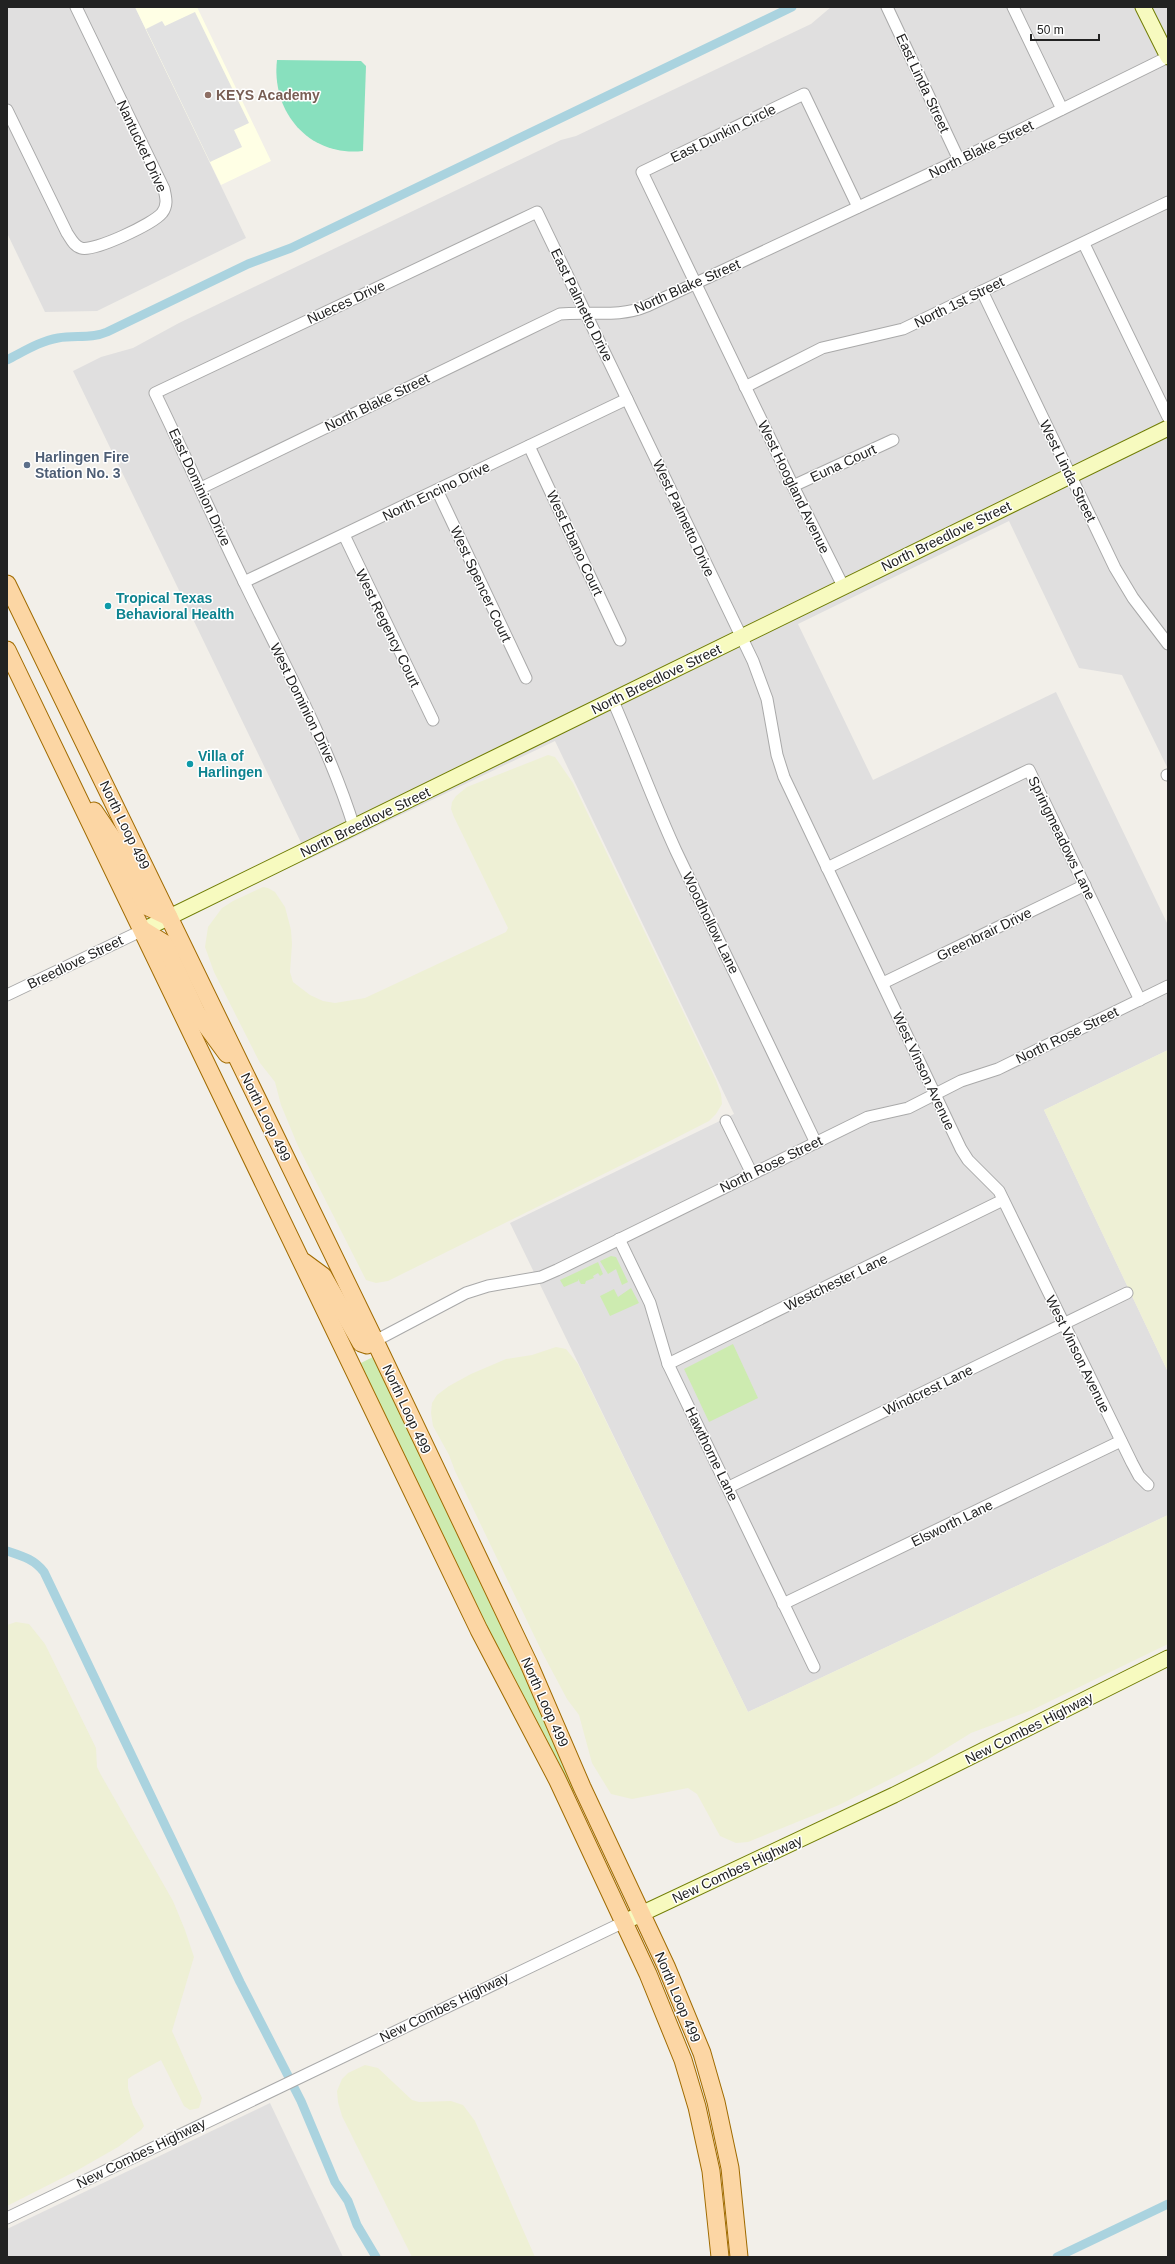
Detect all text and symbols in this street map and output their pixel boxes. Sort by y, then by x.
scale bar [1031,16,1099,42]
text: 50 m [1037,23,1064,37]
street label: East Linda Street [893,31,953,135]
place label: KEYS Academy [216,87,320,103]
marker: KEYS Academy [203,90,213,100]
street label: Nantucket Drive [114,97,170,195]
street label: East Dunkin Circle [668,100,778,165]
street label: North Blake Street [926,117,1036,181]
street label: East Palmetto Drive [548,246,616,364]
street label: North Blake Street [631,255,743,317]
street label: North 1st Street [911,273,1007,331]
street label: Nueces Drive [305,277,388,327]
street label: North Blake Street [322,370,432,434]
street label: West Hoogland Avenue [755,418,833,556]
street label: West Linda Street [1036,418,1100,524]
street label: East Dominion Drive [166,426,234,548]
street label: Euna Court [808,441,879,485]
place label: Harlingen Fire Station No. 3 [35,449,129,481]
street label: West Palmetto Drive [650,457,718,579]
street label: North Encino Drive [380,458,492,524]
marker: Harlingen Fire Station No. 3 [22,460,32,470]
street label: West Ebano Court [544,488,606,598]
street label: North Breedlove Street [878,498,1014,574]
street label: West Spencer Court [447,524,515,644]
street label: West Regency Court [353,567,423,690]
place label: Tropical Texas Behavioral Health [116,590,234,622]
marker: Tropical Texas Behavioral Health [103,601,113,611]
street label: West Dominion Drive [267,641,339,766]
street label: North Breedlove Street [588,641,724,717]
place label: Villa of Harlingen [198,748,263,780]
marker: Villa of Harlingen [185,759,195,769]
street label: Springmeadows Lane [1025,774,1099,903]
street label: North Loop 499 [97,778,153,872]
street label: North Breedlove Street [297,784,433,860]
street label: Woodhollow Lane [679,870,743,977]
street label: Greenbrair Drive [934,904,1034,964]
street label: Breedlove Street [25,932,125,992]
street label: North Rose Street [1013,1003,1121,1067]
street label: West Vinson Avenue [890,1009,958,1133]
street label: North Loop 499 [238,1070,294,1164]
street label: North Rose Street [717,1132,825,1196]
street label: Westchester Lane [782,1250,890,1314]
street label: West Vinson Avenue [1043,1293,1113,1415]
street label: Windcrest Lane [881,1361,975,1419]
street label: North Loop 499 [379,1362,435,1456]
street label: Hawthorne Lane [682,1404,742,1504]
street label: Elsworth Lane [909,1496,996,1550]
street label: North Loop 499 [518,1655,572,1750]
street label: New Combes Highway [962,1689,1096,1767]
street label: New Combes Highway [669,1832,805,1906]
street label: North Loop 499 [652,1949,704,2045]
street label: New Combes Highway [377,1969,511,2045]
street label: New Combes Highway [74,2115,208,2191]

